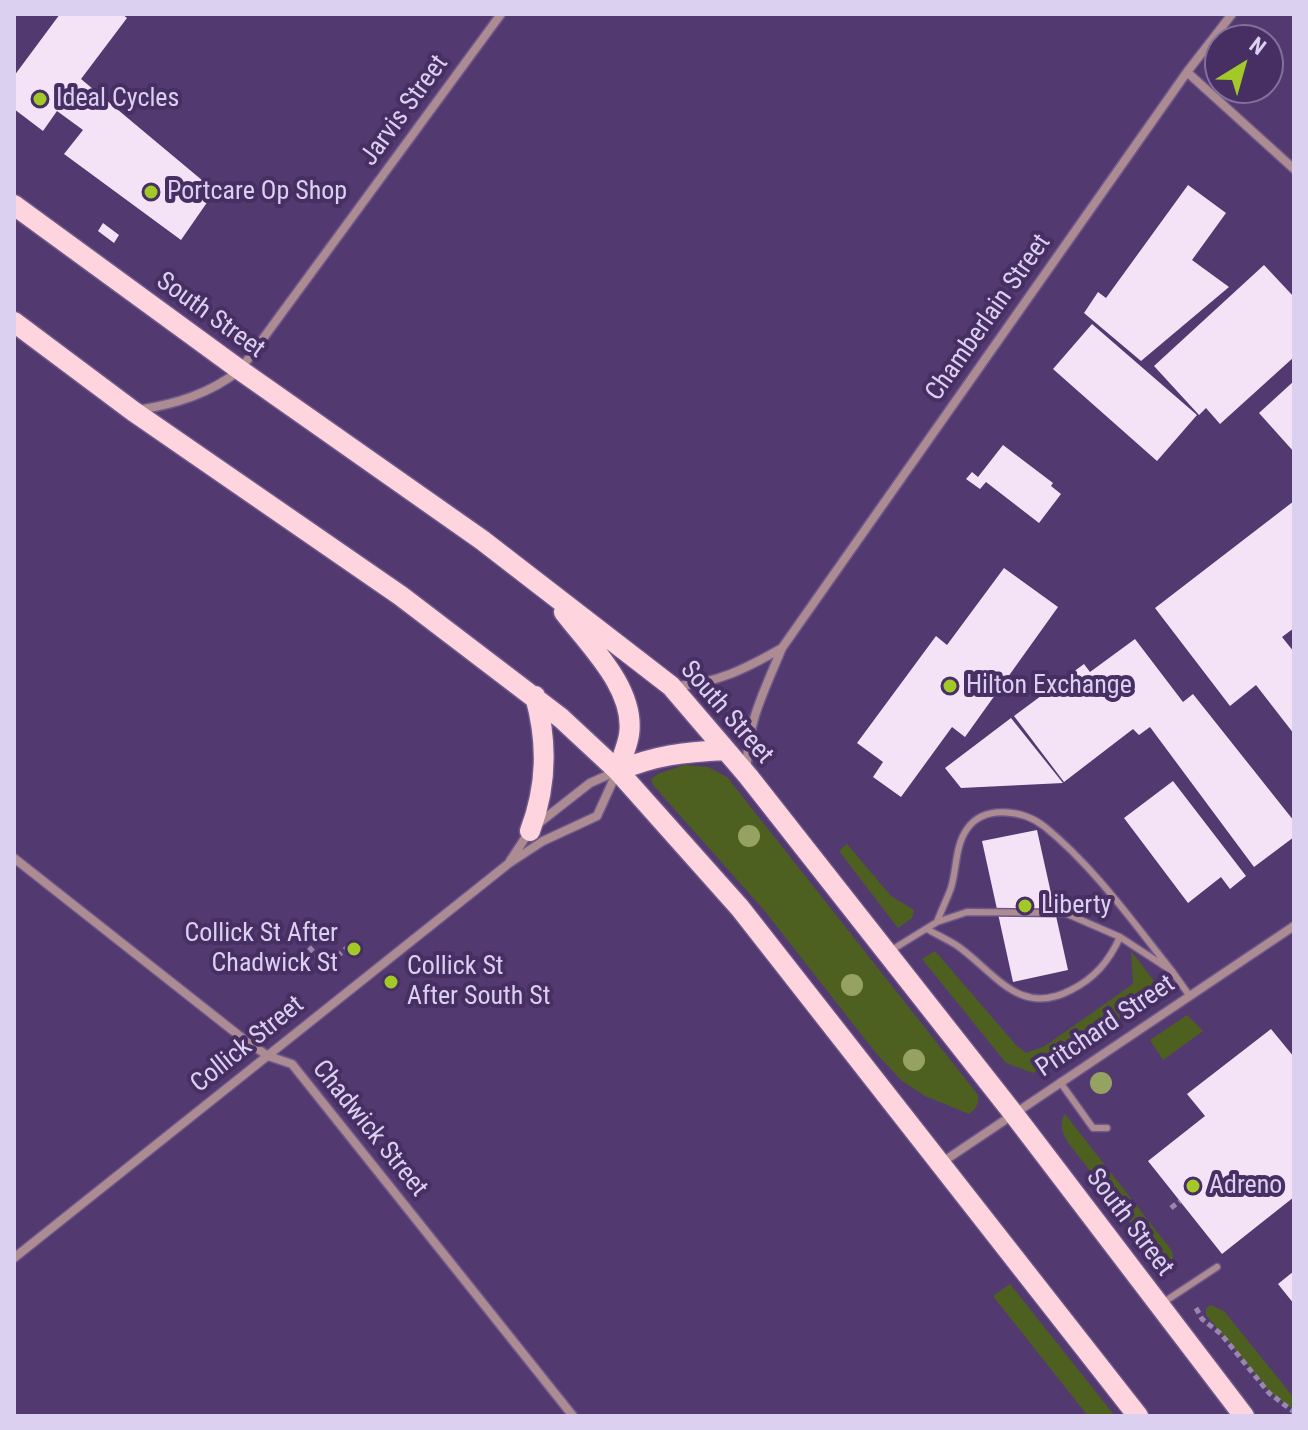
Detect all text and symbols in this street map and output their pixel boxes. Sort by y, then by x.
north arrow [1204,24,1284,104]
text: N [1245,32,1270,60]
street label: Jarvis Street [354,50,456,172]
place label: Ideal Cycles [56,83,179,115]
marker: Ideal Cycles [31,90,49,108]
place label: Portcare Op Shop [167,176,347,208]
marker: Portcare Op Shop [142,183,160,201]
street label: Chamberlain Street [920,229,1058,407]
street label: South Street [150,266,270,366]
street label: South Street [673,655,779,771]
place label: Hilton Exchange [966,670,1132,702]
marker: Hilton Exchange [941,677,959,695]
place label: Liberty [1041,890,1111,922]
marker: Liberty [1016,897,1034,915]
place label: Collick St After Chadwick St [184,918,338,980]
marker: Collick St After Chadwick St [345,940,363,958]
place label: Collick St After South St [407,951,550,1012]
street label: Pritchard Street [1031,969,1181,1085]
marker: Collick St After South St [382,973,400,991]
street label: Collick Street [185,990,311,1100]
street label: Chadwick Street [305,1055,433,1203]
street label: South Street [1079,1163,1179,1283]
place label: Adreno [1209,1170,1282,1202]
marker: Adreno [1184,1177,1202,1195]

